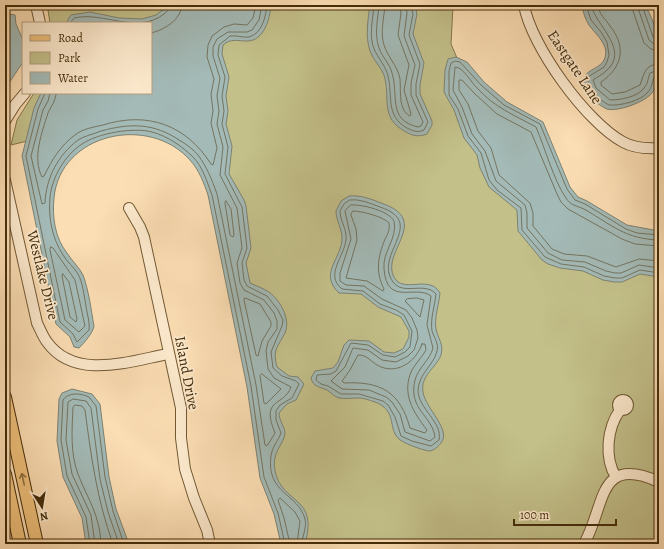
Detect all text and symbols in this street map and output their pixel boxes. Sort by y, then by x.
legend [22,22,152,94]
street label: Eastgate Lane [543,26,607,108]
text: Road [58,30,84,46]
text: Park [58,50,81,66]
text: Water [57,70,88,86]
street label: Westlake Drive [22,227,64,322]
street label: Island Drive [170,334,204,412]
one-way arrow [18,472,26,485]
north arrow [22,487,62,527]
scale bar [514,501,616,527]
text: 100 m [520,507,549,523]
text: N [38,508,49,524]

